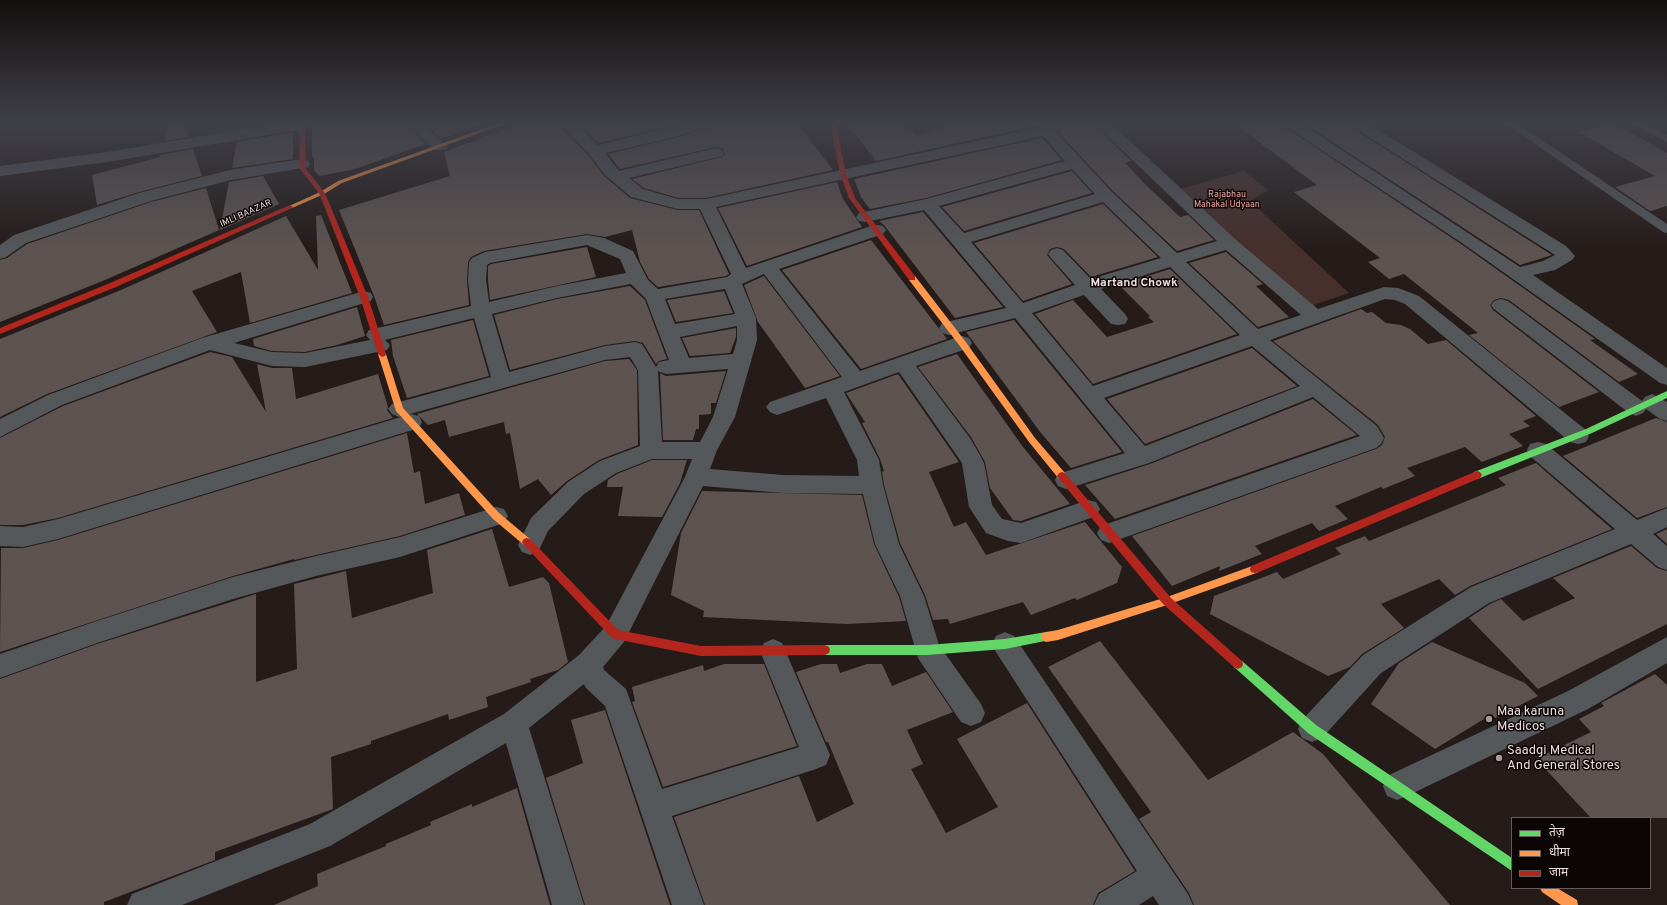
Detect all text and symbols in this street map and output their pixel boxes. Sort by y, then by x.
park label: Rajabhau Mahakal Udyaan [1194,190,1260,211]
street label: IMLI BAAZAR [219,198,273,230]
district label: Martand Chowk [1090,277,1178,291]
place label: Maa karuna Medicos [1497,704,1564,735]
marker: Maa karuna Medicos [1484,714,1494,724]
place label: Saadgi Medical And General Stores [1507,743,1620,774]
marker: Saadgi Medical And General Stores [1494,753,1504,763]
legend [1511,817,1651,889]
text: तेज़ [1549,825,1565,841]
text: धीमा [1549,845,1570,861]
text: जाम [1549,865,1568,881]

